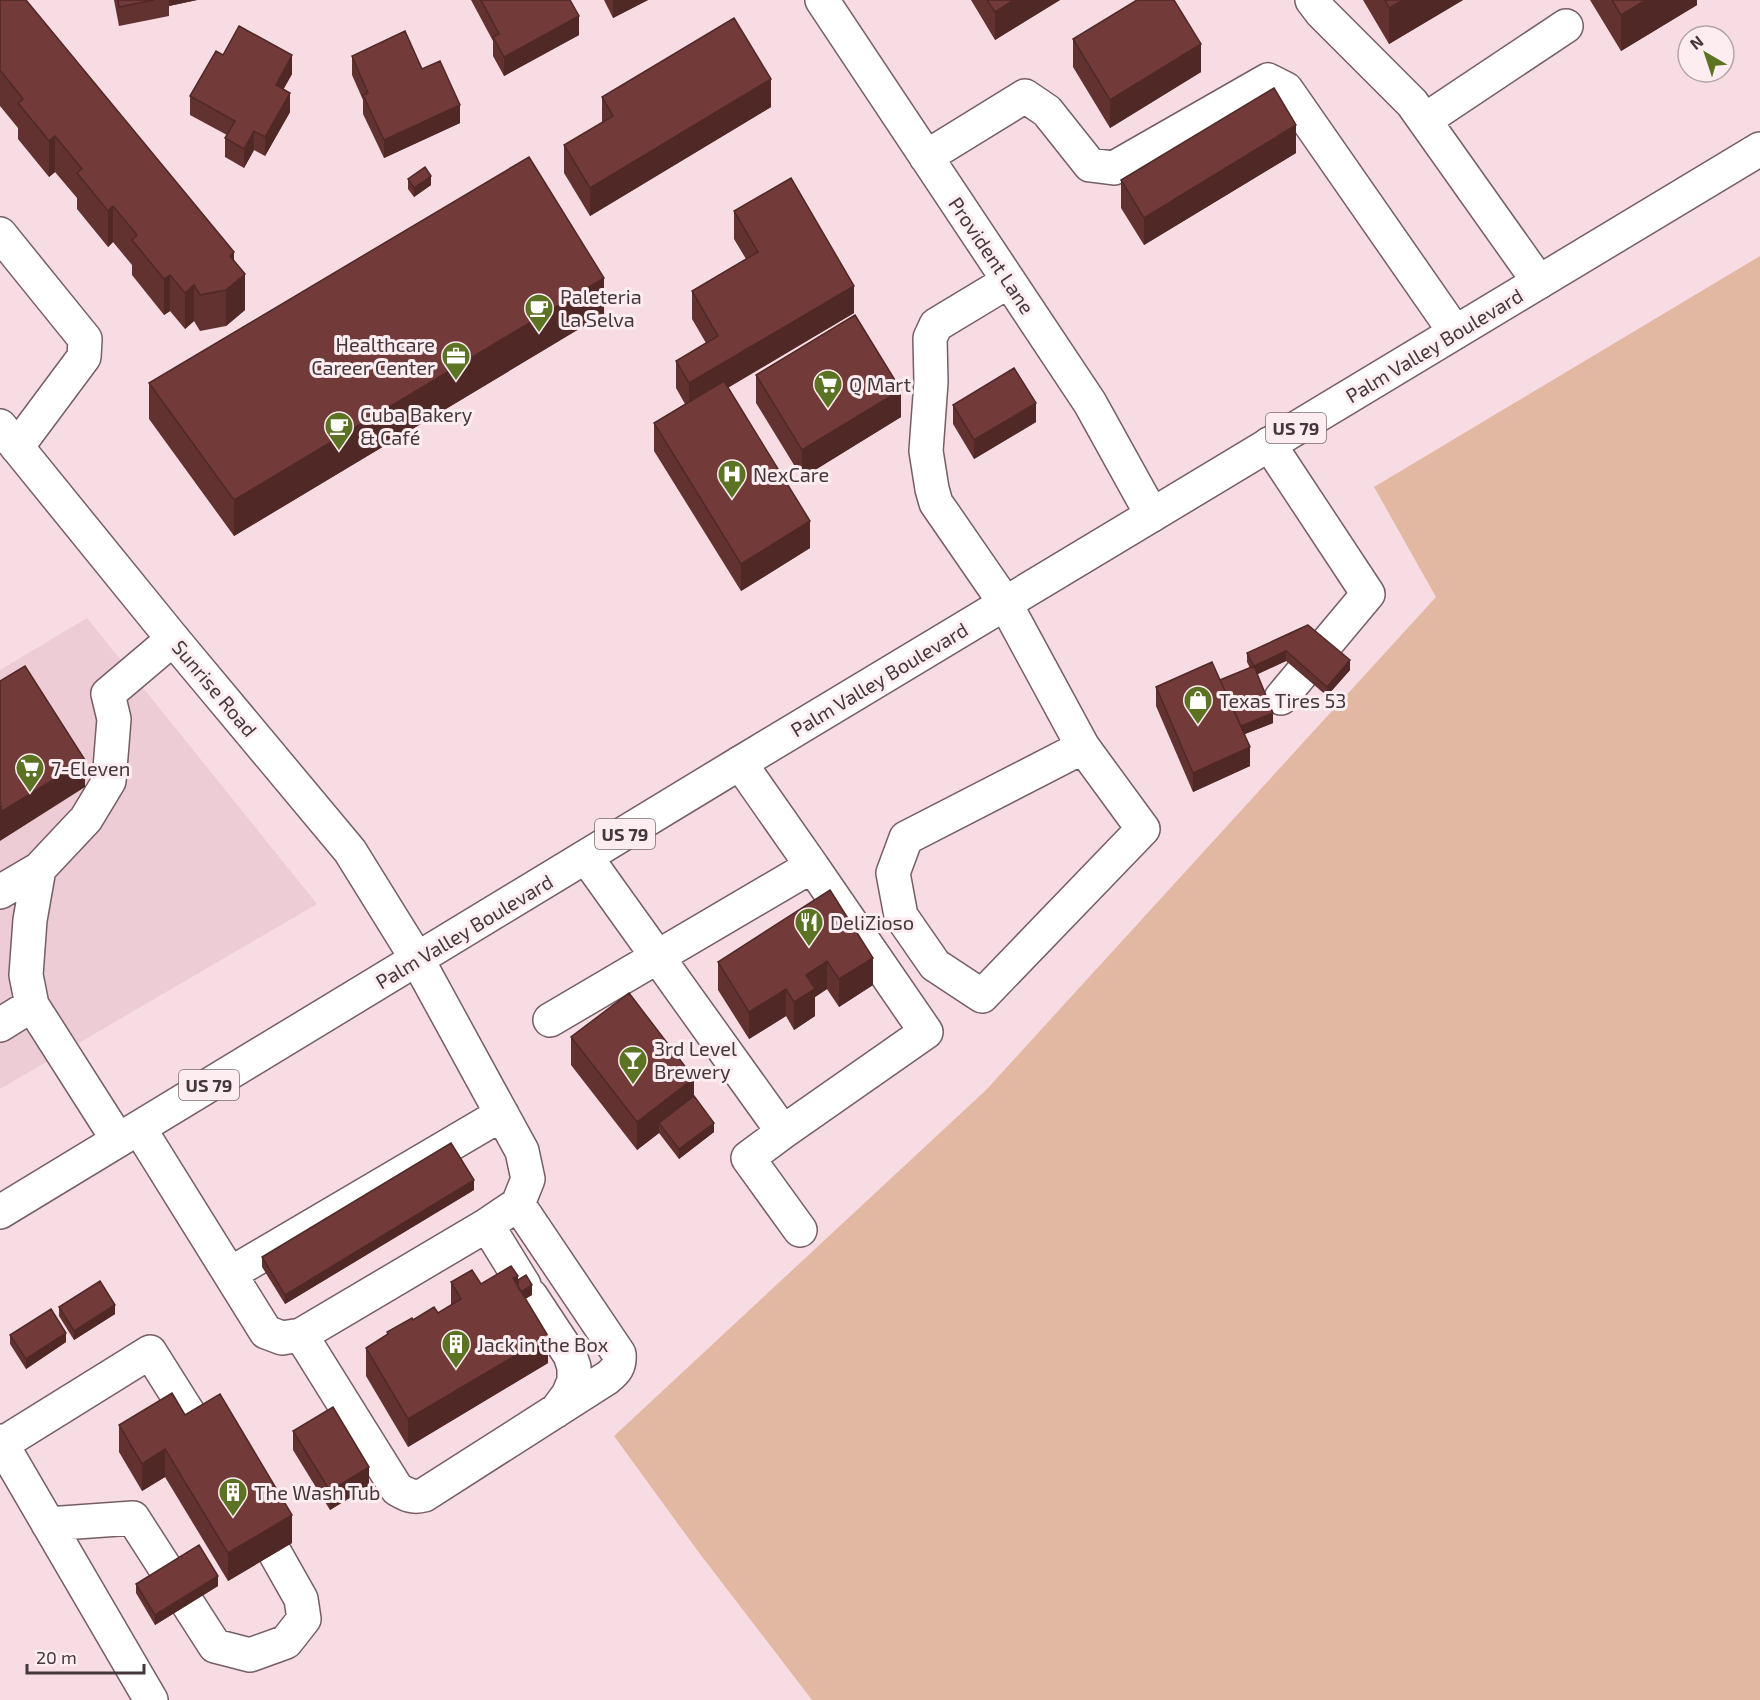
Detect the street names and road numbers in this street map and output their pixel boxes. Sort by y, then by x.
street label: Provident Lane [944,192,1040,318]
street label: Palm Valley Boulevard [1341,283,1527,407]
road number: US 79 [1266,413,1326,443]
street label: Palm Valley Boulevard [786,617,972,741]
street label: Sunrise Road [168,635,262,741]
road number: US 79 [595,819,655,849]
street label: Palm Valley Boulevard [371,869,557,993]
road number: US 79 [179,1070,239,1100]

